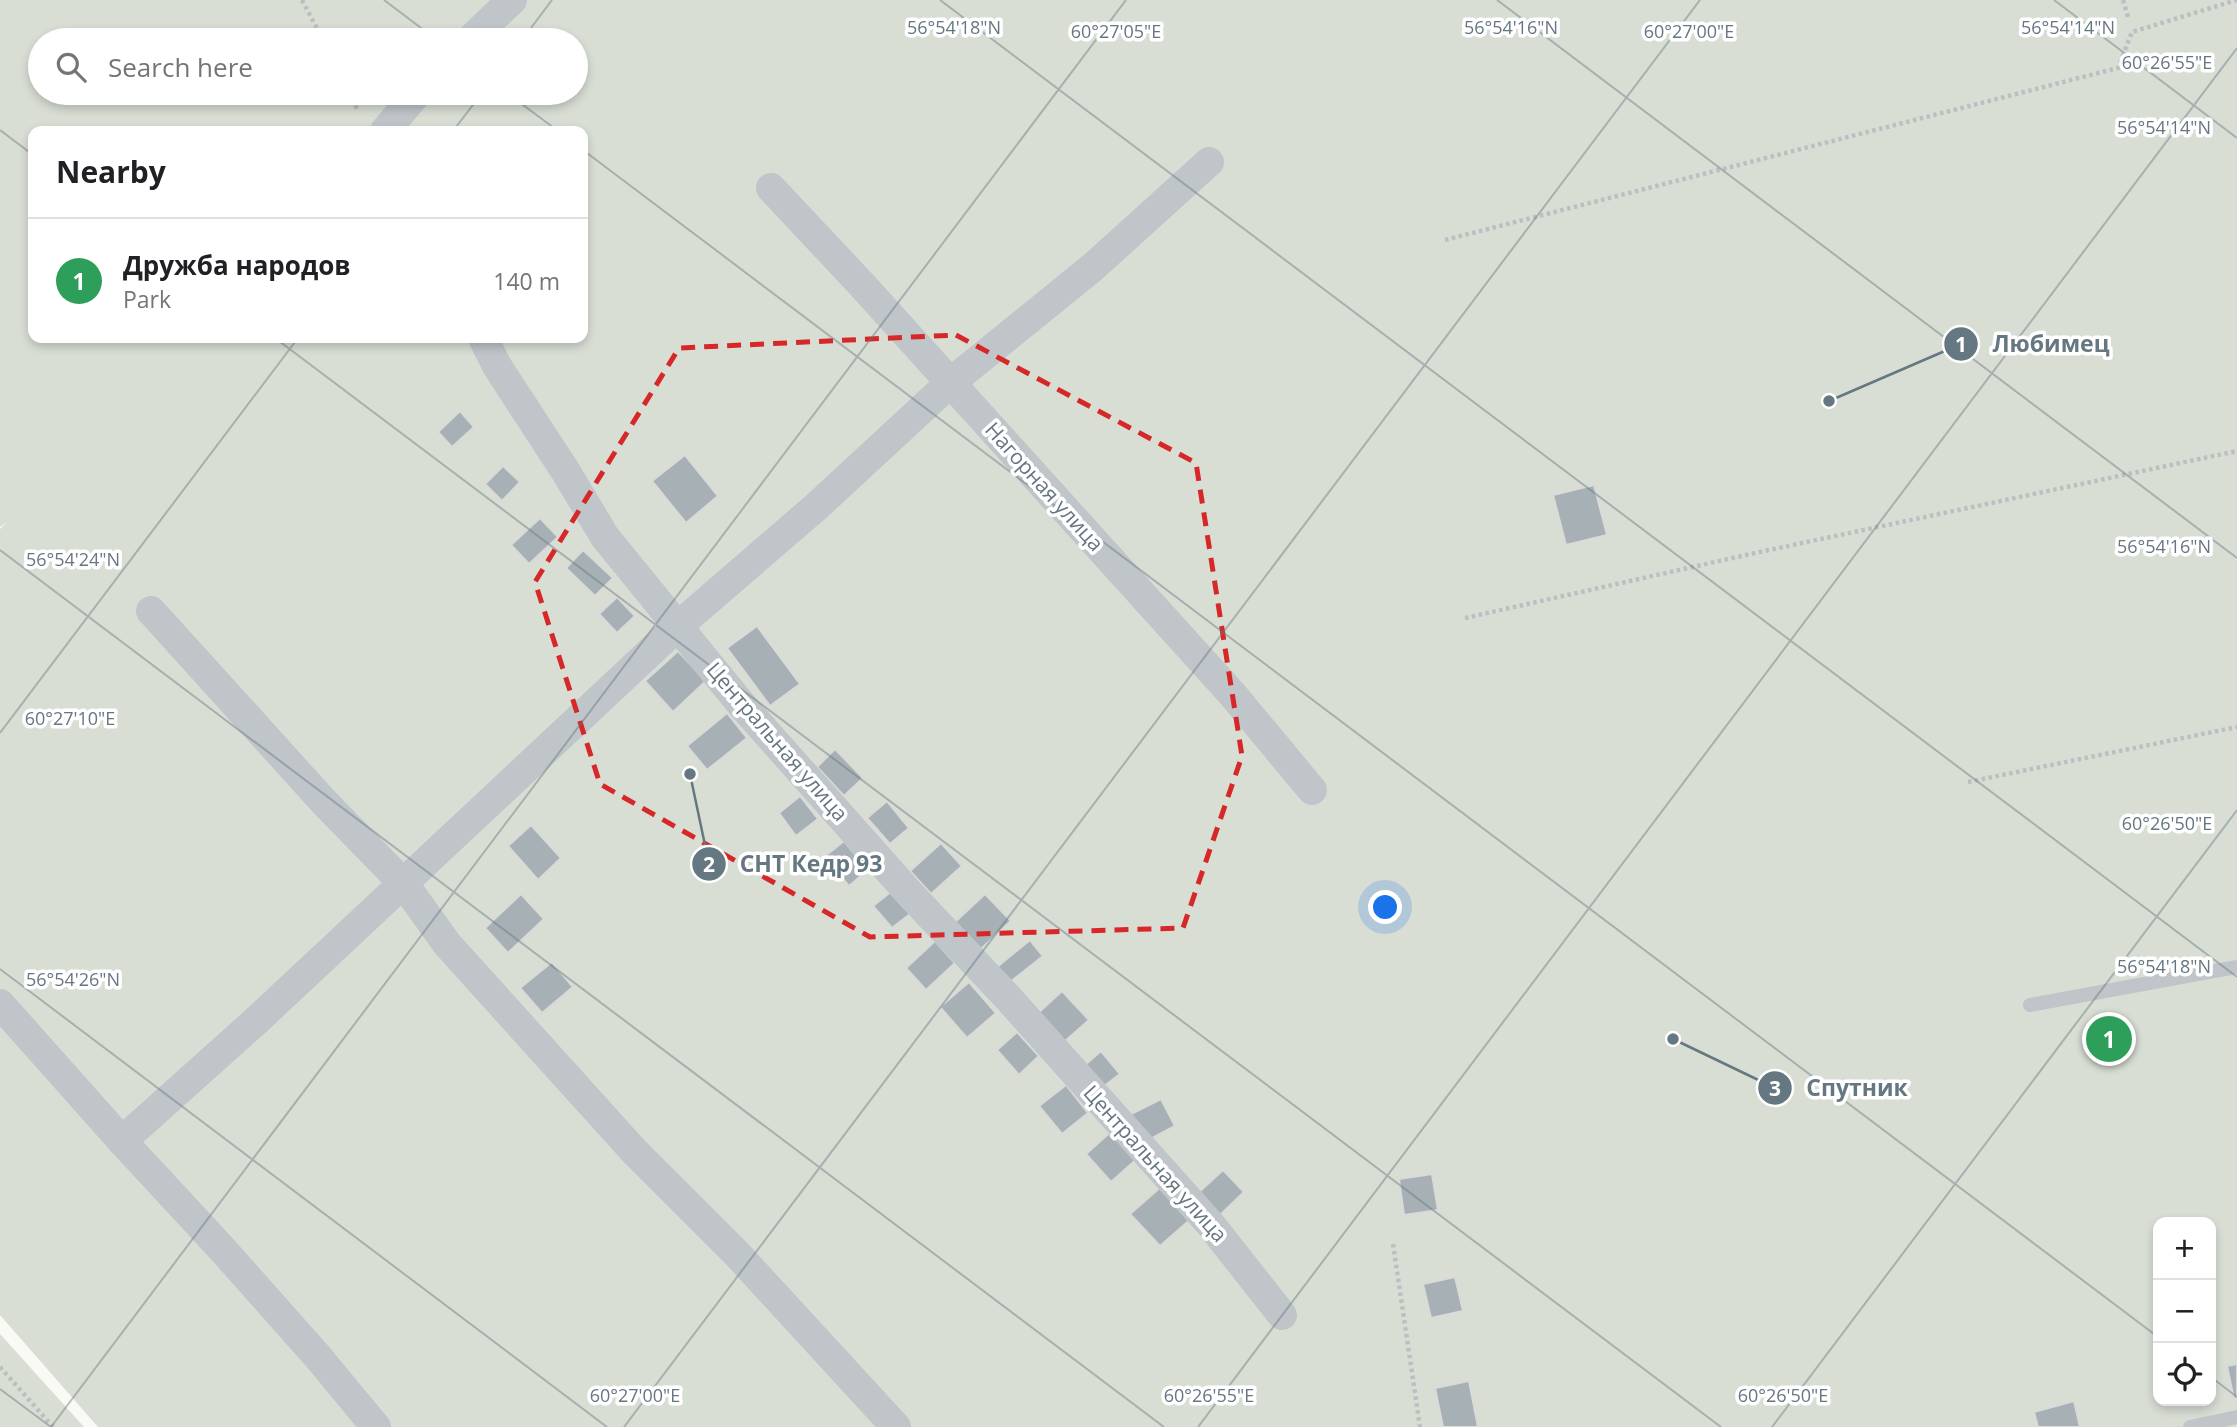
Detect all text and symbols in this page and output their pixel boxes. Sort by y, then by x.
text: 56°54'18"N [907,15,1001,39]
text: 56°54'16"N [1464,15,1558,39]
text: 56°54'14"N [2021,15,2115,39]
text: 60°27'05"E [1071,19,1161,43]
text: 60°27'00"E [1644,19,1734,43]
search box [28,28,588,105]
icon: search [52,48,90,86]
text: Search here [108,49,253,85]
text: 60°26'55"E [2122,50,2212,74]
text: 56°54'14"N [2117,115,2211,139]
text: Nearby [56,151,166,192]
text: Дружба народов [123,247,351,283]
text: 1 [72,265,86,297]
text: 140 m [493,265,560,297]
text: Park [123,283,171,315]
callout: Любимец [1943,322,2123,366]
text: Любимец [1992,327,2110,359]
text: 1 [1955,330,1967,358]
street label: Нагорная улица [979,416,1110,557]
text: 56°54'16"N [2117,534,2211,558]
text: 56°54'24"N [26,547,120,571]
street label: Центральная улица [701,656,855,827]
text: 60°27'10"E [25,706,115,730]
text: 60°26'50"E [2122,811,2212,835]
callout: СНТ Кедр 93 [691,842,897,886]
text: СНТ Кедр 93 [740,847,882,879]
text: 2 [703,850,715,878]
your location [1368,890,1402,924]
text: 56°54'18"N [2117,954,2211,978]
text: 56°54'26"N [26,967,120,991]
pin: 1 [2086,1013,2132,1065]
callout: Спутник [1758,1066,1922,1110]
text: Спутник [1806,1071,1908,1103]
text: 3 [1769,1074,1781,1102]
street label: Центральная улица [1078,1079,1234,1248]
map controls [2153,1217,2216,1406]
button: + [2153,1217,2216,1280]
button: − [2153,1280,2216,1343]
button: locate [2153,1343,2216,1406]
text: 60°27'00"E [590,1383,680,1407]
text: 60°26'55"E [1164,1383,1254,1407]
text: 60°26'50"E [1738,1383,1828,1407]

